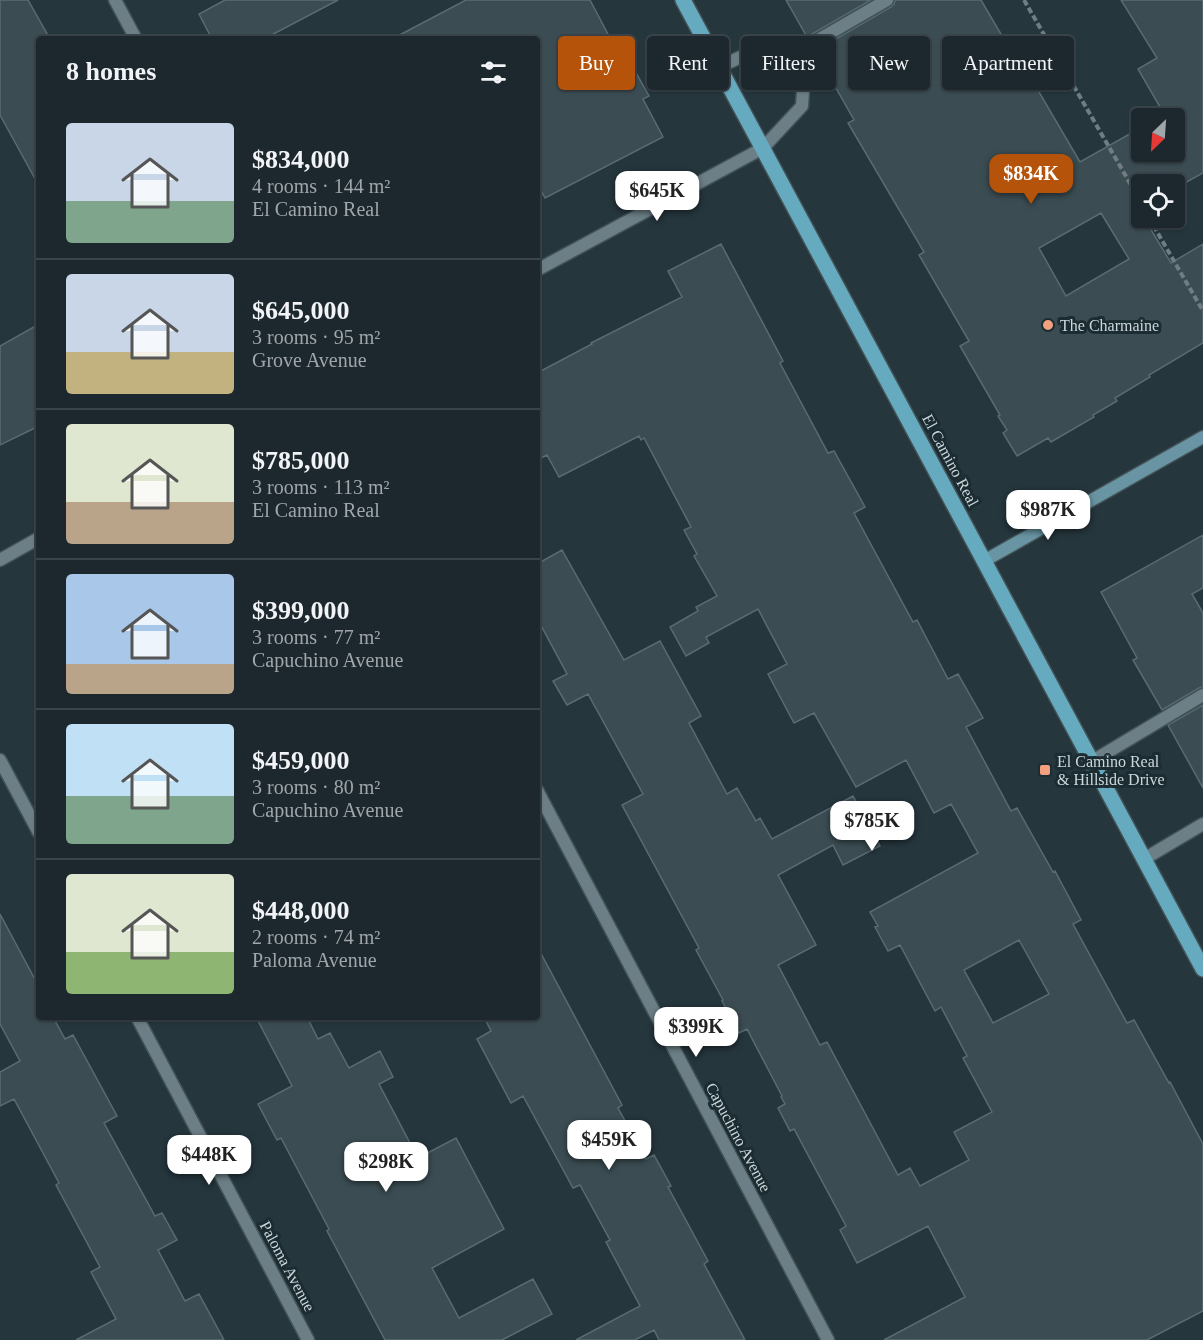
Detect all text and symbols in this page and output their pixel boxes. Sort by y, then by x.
chip: Buy [558,36,635,90]
chip: Rent [647,36,729,90]
chip: Filters [741,36,836,90]
chip: New [848,36,930,90]
chip: Apartment [942,36,1074,90]
icon: filters [477,56,510,89]
text: 8 homes [66,57,156,86]
north arrow [1131,108,1185,162]
map controls [1131,108,1185,228]
text: $834,000 [252,145,350,174]
icon: home [114,147,186,219]
pin: $834K [989,154,1073,205]
text: $834K [1003,162,1059,184]
pin: $645K [615,171,699,222]
button: locate [1131,174,1185,228]
text: 4 rooms · 144 m² [252,175,390,197]
text: $645K [629,179,685,201]
text: El Camino Real [252,198,380,220]
text: $645,000 [252,296,350,325]
icon: home [114,298,186,370]
place label: The Charmaine [1060,317,1159,334]
marker: The Charmaine [1041,318,1055,332]
text: 3 rooms · 95 m² [252,326,380,348]
text: Grove Avenue [252,349,367,371]
street label: El Camino Real [919,411,982,510]
text: $785,000 [252,446,350,475]
icon: home [114,448,186,520]
text: 3 rooms · 113 m² [252,476,389,498]
pin: $987K [1006,490,1090,541]
text: $987K [1020,498,1076,520]
text: El Camino Real [252,499,380,521]
text: $399,000 [252,596,350,625]
icon: home [114,598,186,670]
text: 3 rooms · 77 m² [252,626,380,648]
text: Capuchino Avenue [252,649,403,671]
text: $459,000 [252,746,350,775]
icon: home [114,748,186,820]
place label: El Camino Real & Hillside Drive [1057,753,1165,788]
marker: El Camino Real & Hillside Drive [1038,763,1052,777]
text: 3 rooms · 80 m² [252,776,380,798]
text: Capuchino Avenue [252,799,403,821]
pin: $785K [830,801,914,852]
text: $785K [844,809,900,831]
text: $448,000 [252,896,350,925]
icon: home [114,898,186,970]
text: 2 rooms · 74 m² [252,926,380,948]
text: Paloma Avenue [252,949,377,971]
pin: $399K [654,1007,738,1058]
text: $399K [668,1015,724,1037]
street label: Capuchino Avenue [702,1080,774,1195]
pin: $459K [567,1120,651,1171]
text: $459K [581,1128,637,1150]
pin: $448K [167,1135,251,1186]
pin: $298K [344,1142,428,1193]
text: $448K [181,1143,237,1165]
text: $298K [358,1150,414,1172]
street label: Paloma Avenue [257,1218,318,1314]

